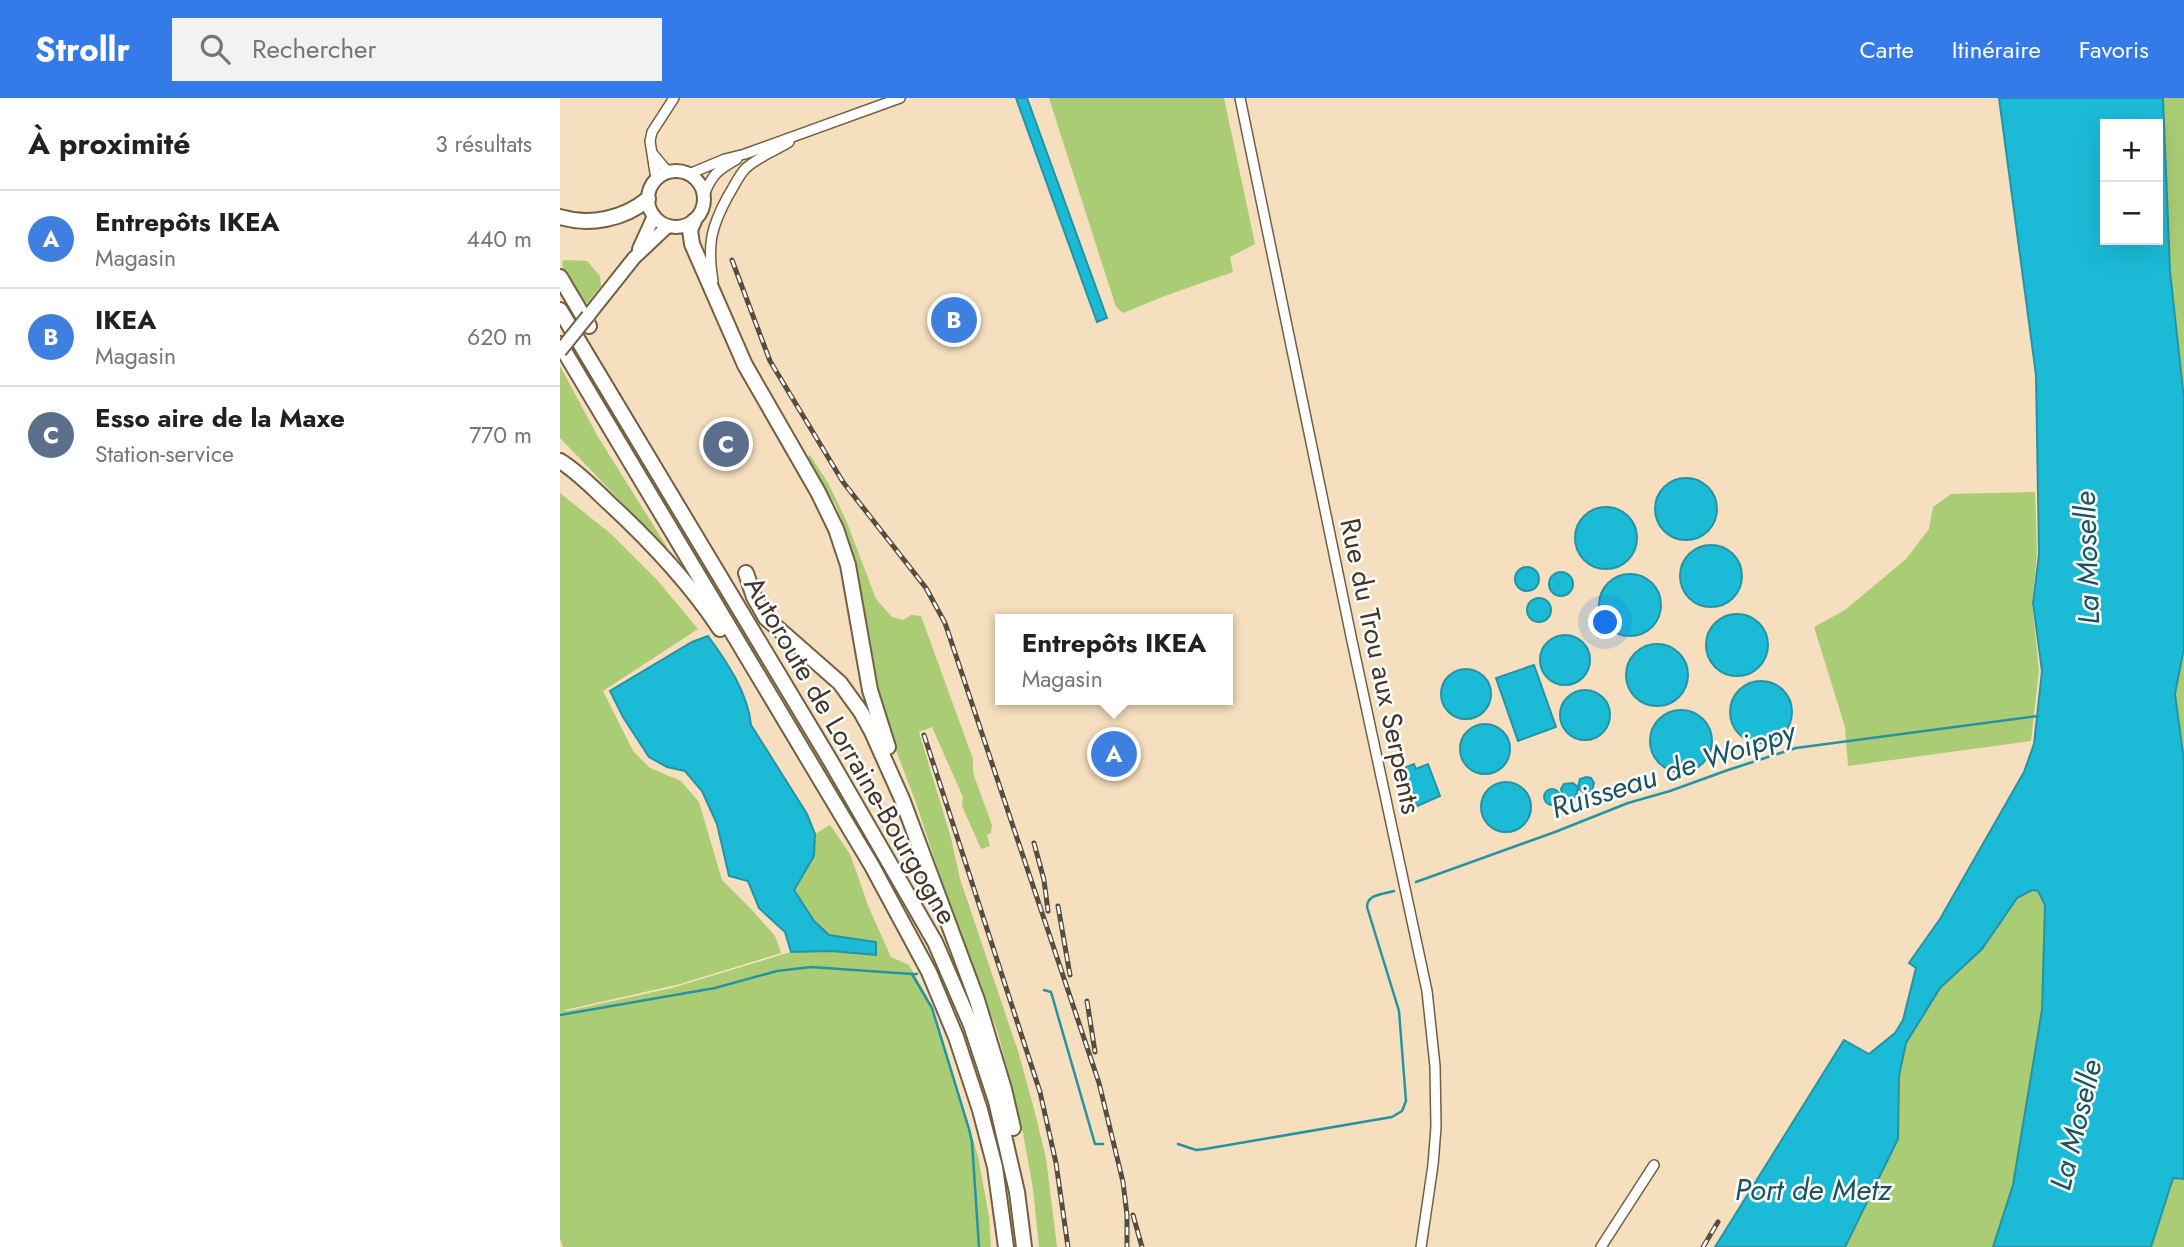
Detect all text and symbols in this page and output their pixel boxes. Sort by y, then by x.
search box [172,18,662,81]
text: Strollr [35,26,130,73]
icon: search [196,30,234,68]
text: Rechercher [252,30,376,68]
text: Carte [1859,32,1914,67]
text: Itinéraire [1952,32,2041,67]
text: Favoris [2079,32,2149,67]
map controls [2100,119,2163,245]
button: + [2100,119,2163,182]
text: À proximité [28,122,191,165]
text: 3 résultats [435,127,532,161]
button: − [2100,182,2163,245]
text: Entrepôts IKEA [95,203,280,241]
text: A [43,222,59,256]
text: 440 m [467,222,532,256]
text: Magasin [95,241,176,275]
pin: B [931,294,977,346]
text: IKEA [95,301,156,339]
text: B [43,320,59,354]
text: 620 m [467,320,532,354]
text: Magasin [95,339,176,373]
text: Esso aire de la Maxe [95,399,345,437]
text: C [43,418,59,452]
text: 770 m [469,418,532,452]
pin: C [703,418,749,470]
text: Station-service [95,437,234,471]
water label: La Moselle [2063,491,2110,625]
street label: Rue du Trou aux Serpents [1329,514,1432,818]
street label: Autoroute de Lorraine-Bourgogne [734,568,967,932]
your location [1588,605,1622,639]
popup [995,614,1233,705]
text: Entrepôts IKEA [1022,624,1206,662]
text: Magasin [1022,662,1103,696]
water label: Ruisseau de Woippy [1545,709,1803,829]
pin: A [1091,728,1137,780]
water label: La Moselle [2039,1055,2113,1195]
water label: Port de Metz [1735,1168,1893,1211]

